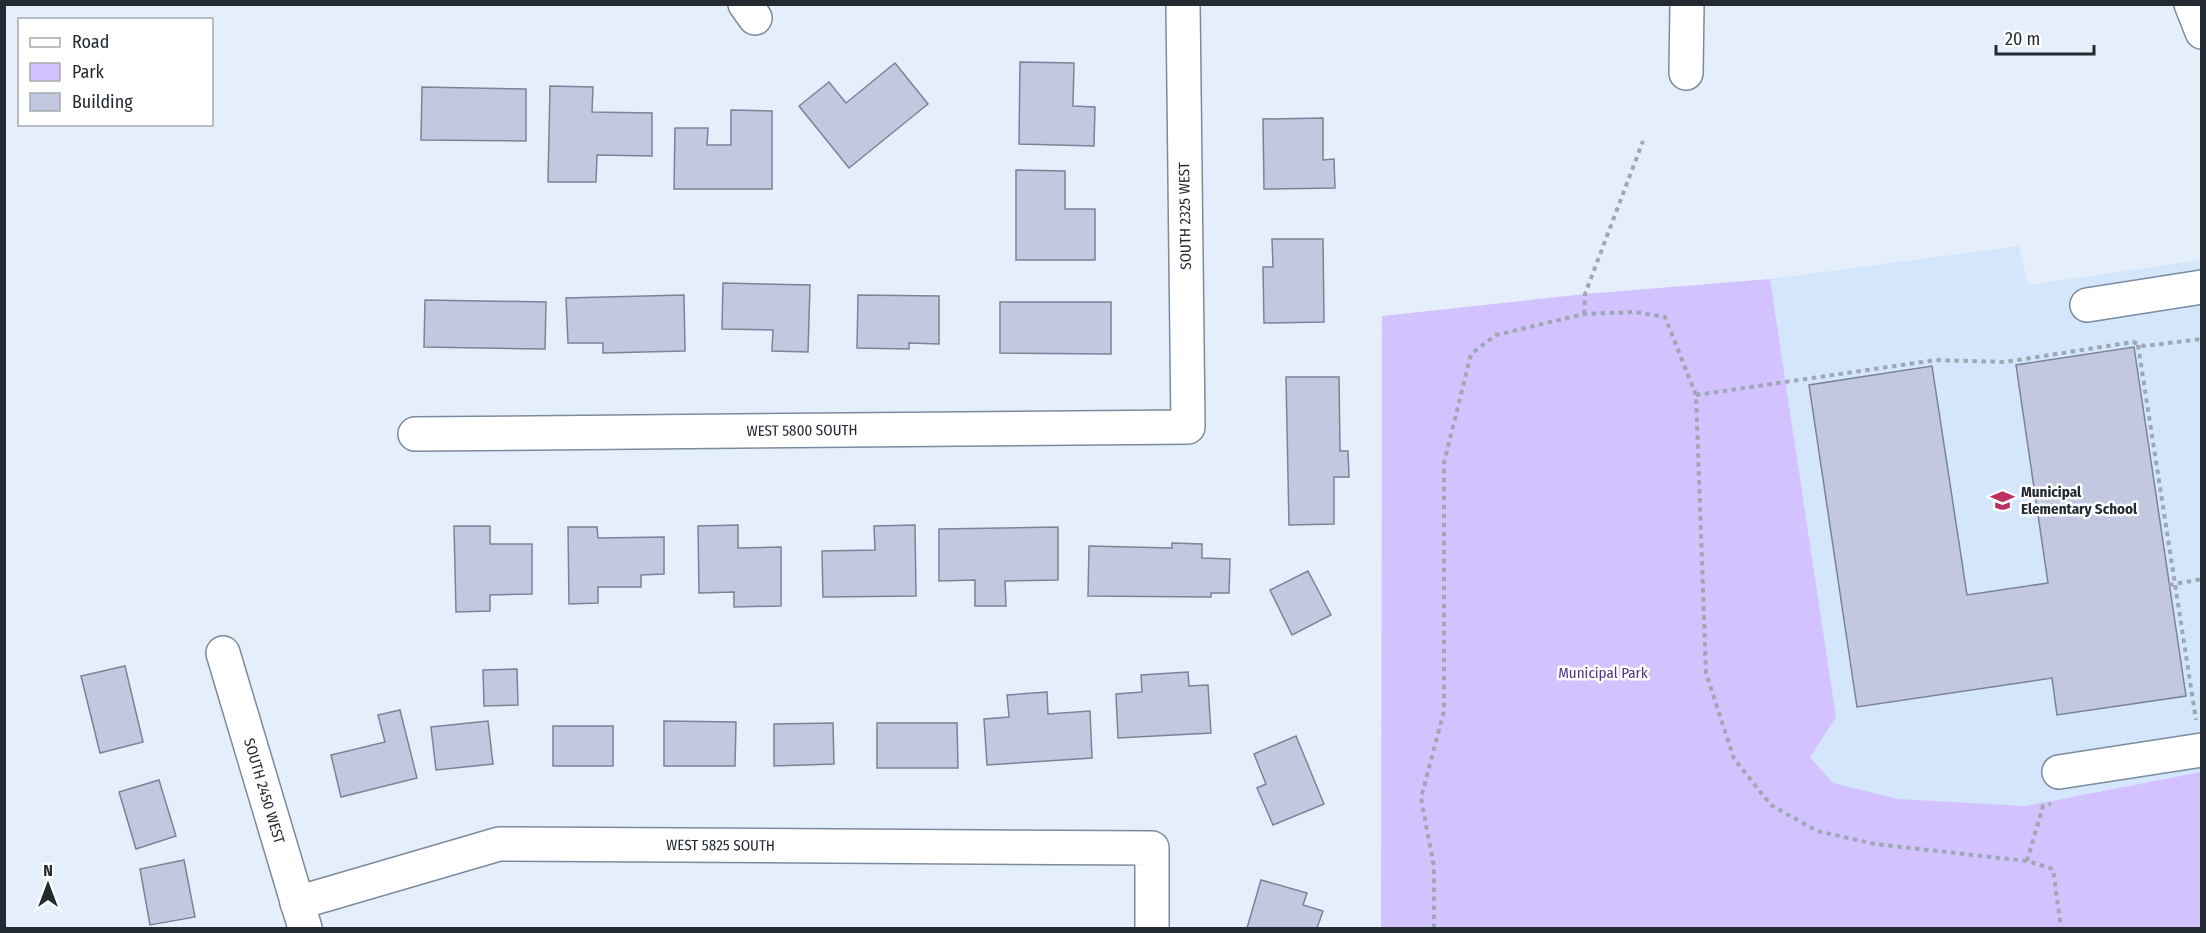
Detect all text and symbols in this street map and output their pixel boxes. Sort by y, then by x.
legend [18,18,213,126]
scale bar [1996,18,2094,56]
text: 20 m [2005,28,2040,50]
text: Road [72,31,109,53]
text: Park [72,61,105,83]
text: Building [72,91,133,113]
street label: SOUTH 2325 WEST [1175,162,1195,270]
street label: WEST 5800 SOUTH [746,421,858,440]
place label: Municipal Elementary School [2021,483,2138,518]
school or university icon: Municipal Elementary School [1990,488,2016,514]
park label: Municipal Park [1558,664,1648,682]
street label: SOUTH 2450 WEST [240,736,288,846]
street label: WEST 5825 SOUTH [666,836,775,855]
north arrow [18,855,78,915]
text: N [43,861,53,880]

